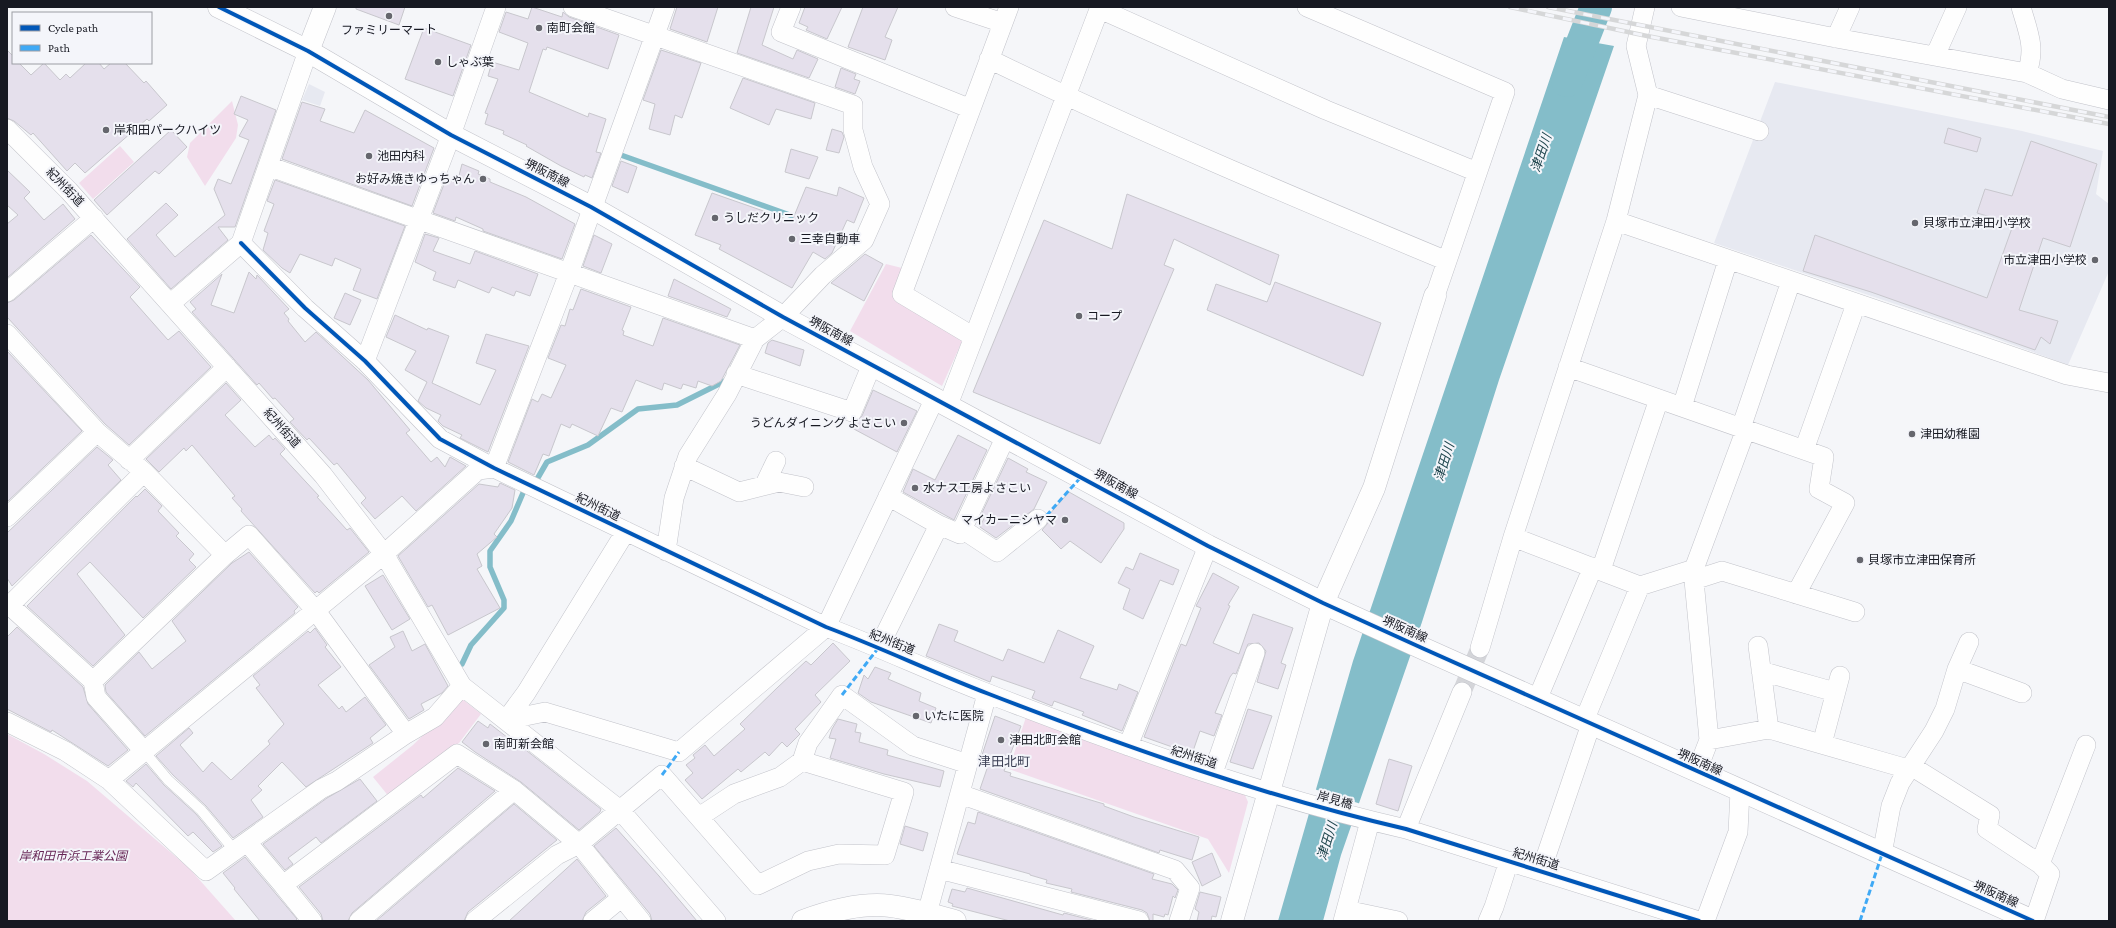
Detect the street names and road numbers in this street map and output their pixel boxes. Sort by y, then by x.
street label: 堺阪南線 [522,156,572,190]
street label: 紀州街道 [43,165,87,209]
street label: 堺阪南線 [807,314,855,348]
street label: 紀州街道 [261,405,303,451]
street label: 堺阪南線 [1092,466,1140,502]
street label: 紀州街道 [573,490,623,524]
street label: 堺阪南線 [1380,613,1430,645]
street label: 紀州街道 [867,627,917,657]
street label: 紀州街道 [1169,743,1219,771]
street label: 堺阪南線 [1675,746,1725,778]
street label: 岸見橋 [1316,788,1354,812]
street label: 紀州街道 [1511,845,1561,873]
street label: 堺阪南線 [1971,878,2021,910]

